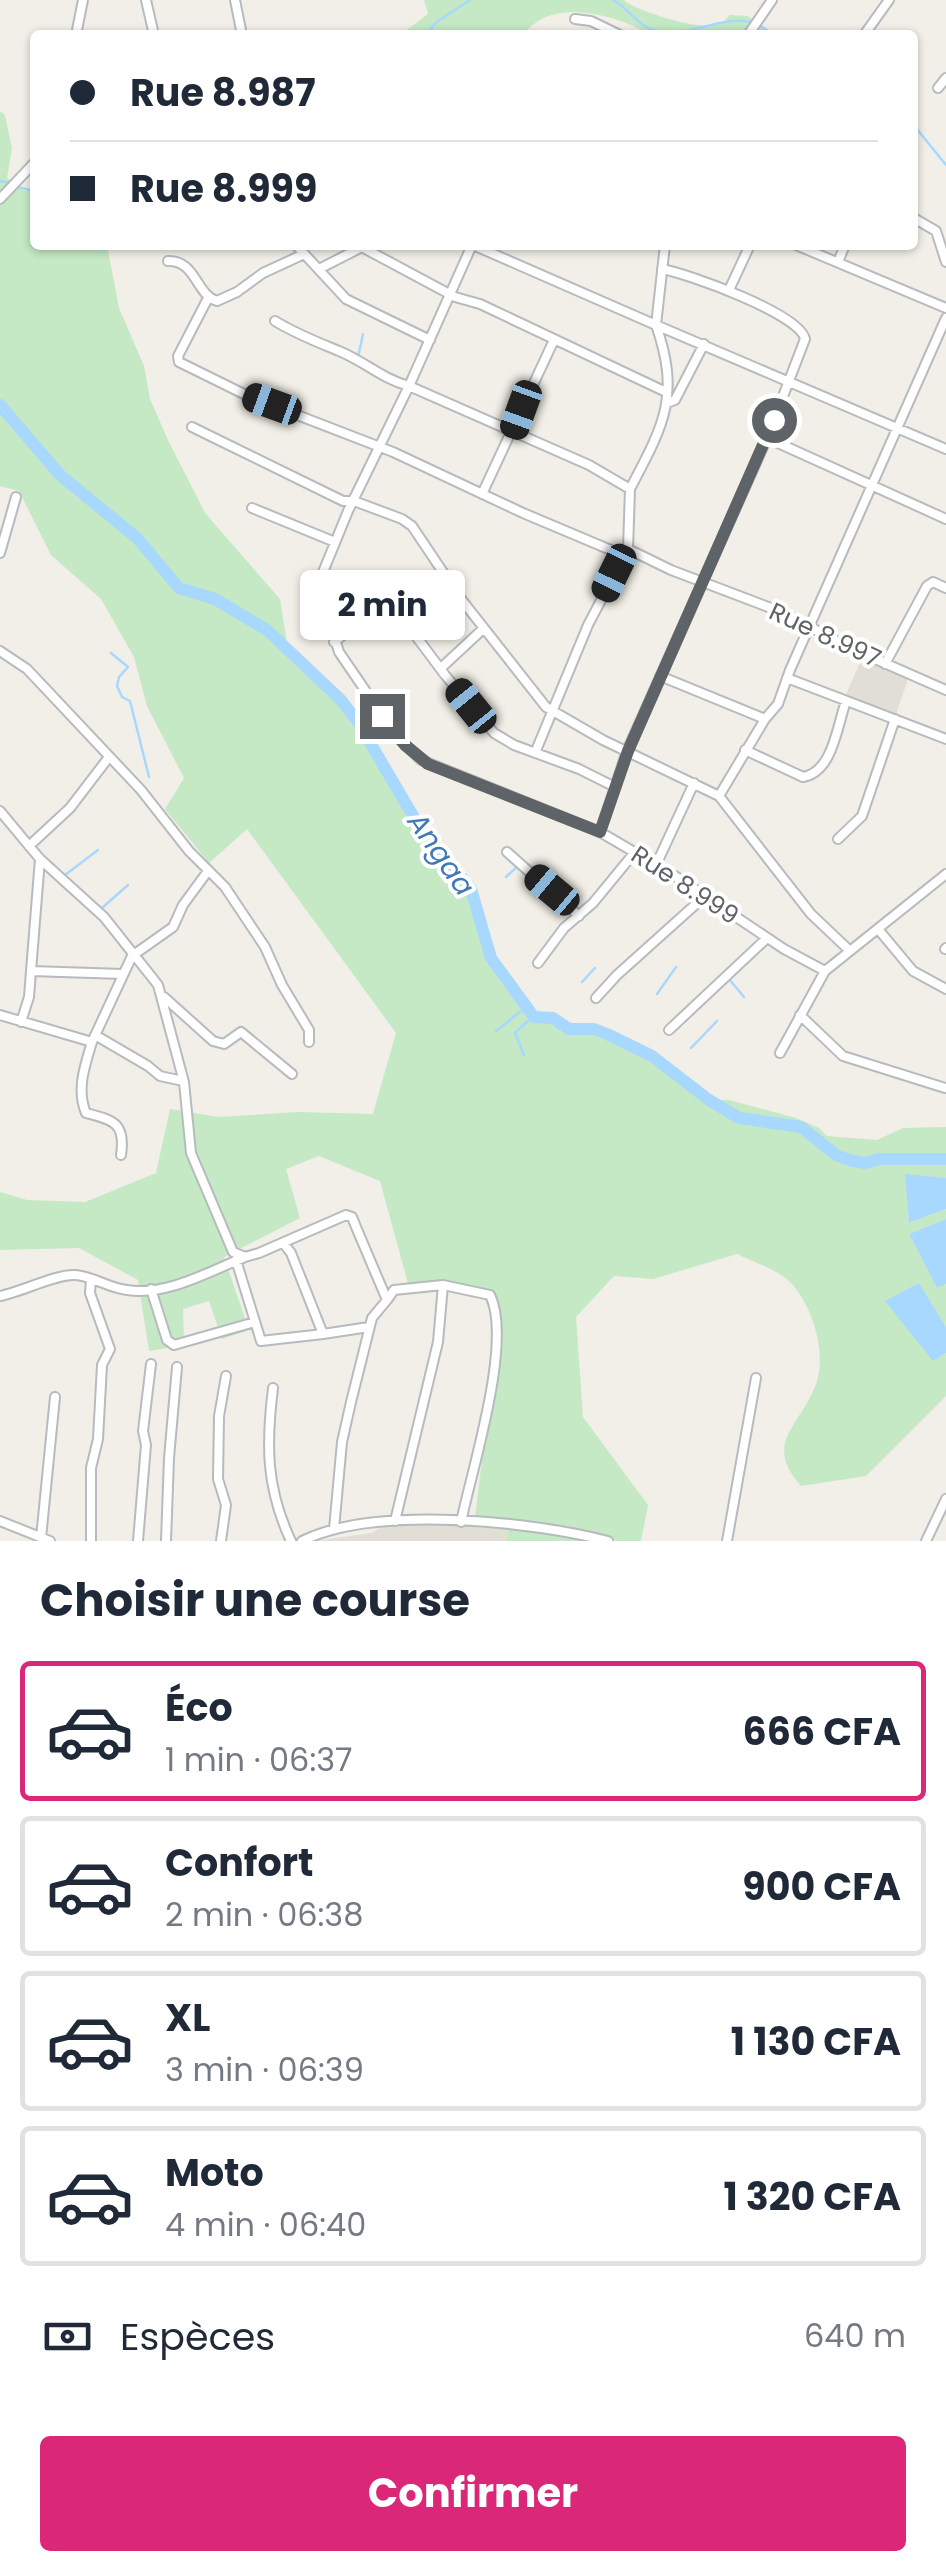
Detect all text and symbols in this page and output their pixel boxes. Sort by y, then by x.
text: Rue 8.987 [130,66,316,119]
text: Rue 8.999 [130,162,317,215]
car [497,377,545,443]
car [239,380,305,428]
route start [752,398,797,443]
car [587,539,641,607]
callout: 2 min [300,571,464,641]
text: 2 min [338,582,427,627]
street label: Rue 8.997 [763,594,887,676]
car [440,673,502,739]
route end [360,694,405,739]
water label: Angaa [398,804,484,904]
street label: Rue 8.999 [624,837,746,933]
car [519,859,585,921]
text: Choisir une course [40,1569,470,1632]
text: Éco [165,1681,233,1734]
icon: car [45,1686,135,1776]
text: 666 CFA [743,1705,901,1758]
text: 1 min · 06:37 [165,1737,353,1782]
text: Confort [165,1836,313,1889]
icon: car [45,1841,135,1931]
text: 900 CFA [742,1860,901,1913]
text: 2 min · 06:38 [165,1892,363,1937]
text: XL [165,1991,210,2044]
icon: car [45,1996,135,2086]
text: 1 130 CFA [731,2015,901,2068]
text: 3 min · 06:39 [165,2047,364,2092]
text: Moto [165,2146,264,2199]
icon: car [45,2151,135,2241]
text: 1 320 CFA [723,2170,901,2223]
text: 4 min · 06:40 [165,2202,366,2247]
icon: cash [40,2309,95,2364]
text: Espèces [120,2310,275,2363]
text: 640 m [804,2313,906,2358]
button: Confirmer [40,2436,906,2551]

